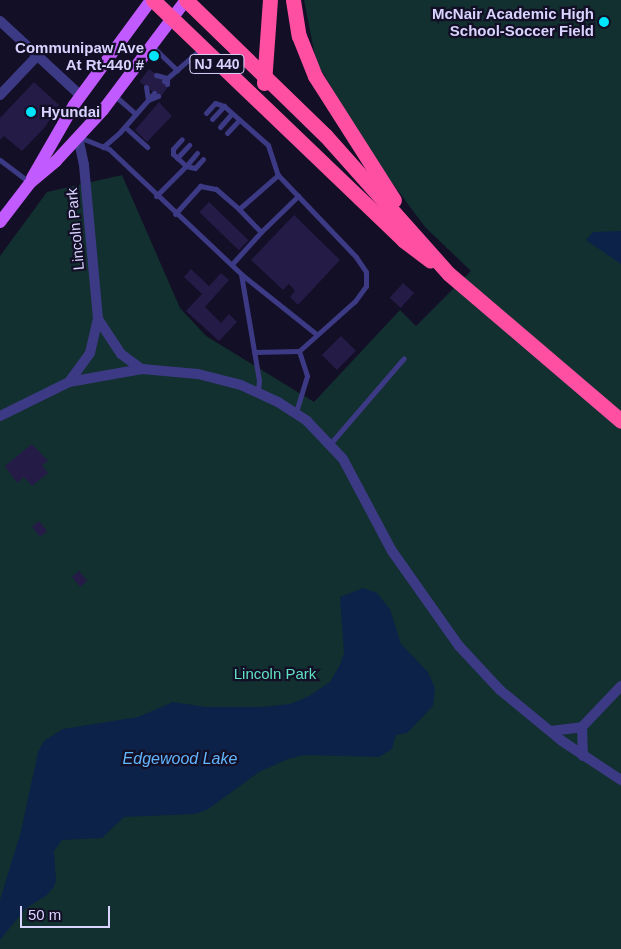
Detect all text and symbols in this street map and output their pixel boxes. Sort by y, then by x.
place label: McNair Academic High School-Soccer Field [431,4,594,39]
marker: McNair Academic High School-Soccer Field [598,16,610,28]
place label: Communipaw Ave At Rt-440 # [15,38,144,73]
marker: Communipaw Ave At Rt-440 # [148,50,160,62]
road number: NJ 440 [188,52,246,76]
place label: Hyundai [41,103,100,121]
marker: Hyundai [25,106,37,118]
street label: Lincoln Park [62,187,88,271]
park label: Lincoln Park [234,665,316,683]
water label: Edgewood Lake [123,749,237,769]
scale bar [22,896,112,928]
text: 50 m [28,906,61,923]

